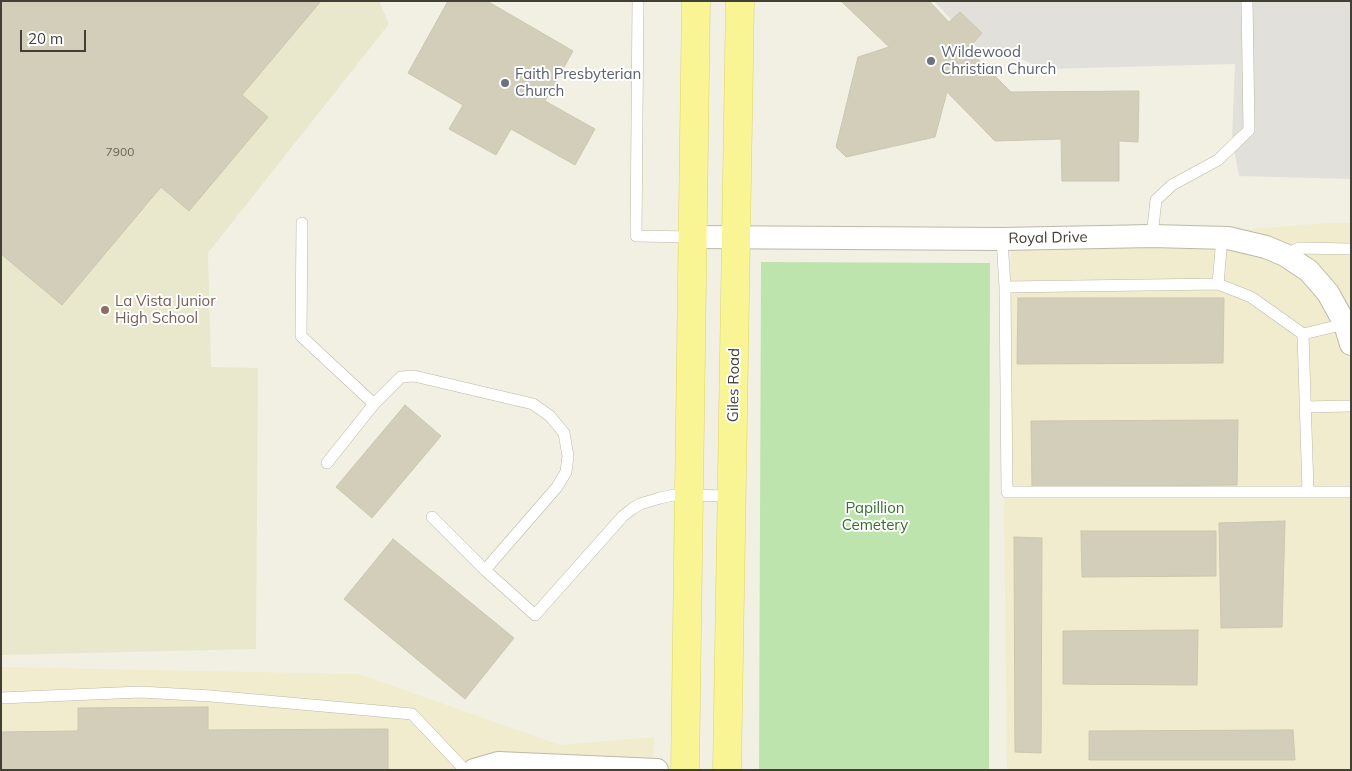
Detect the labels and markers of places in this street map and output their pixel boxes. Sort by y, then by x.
place label: Wildewood Christian Church [941,43,1056,78]
marker: Wildewood Christian Church [925,55,937,67]
place label: Faith Presbyterian Church [515,65,641,100]
marker: Faith Presbyterian Church [499,77,511,89]
place label: La Vista Junior High School [115,292,216,327]
marker: La Vista Junior High School [99,304,111,316]

